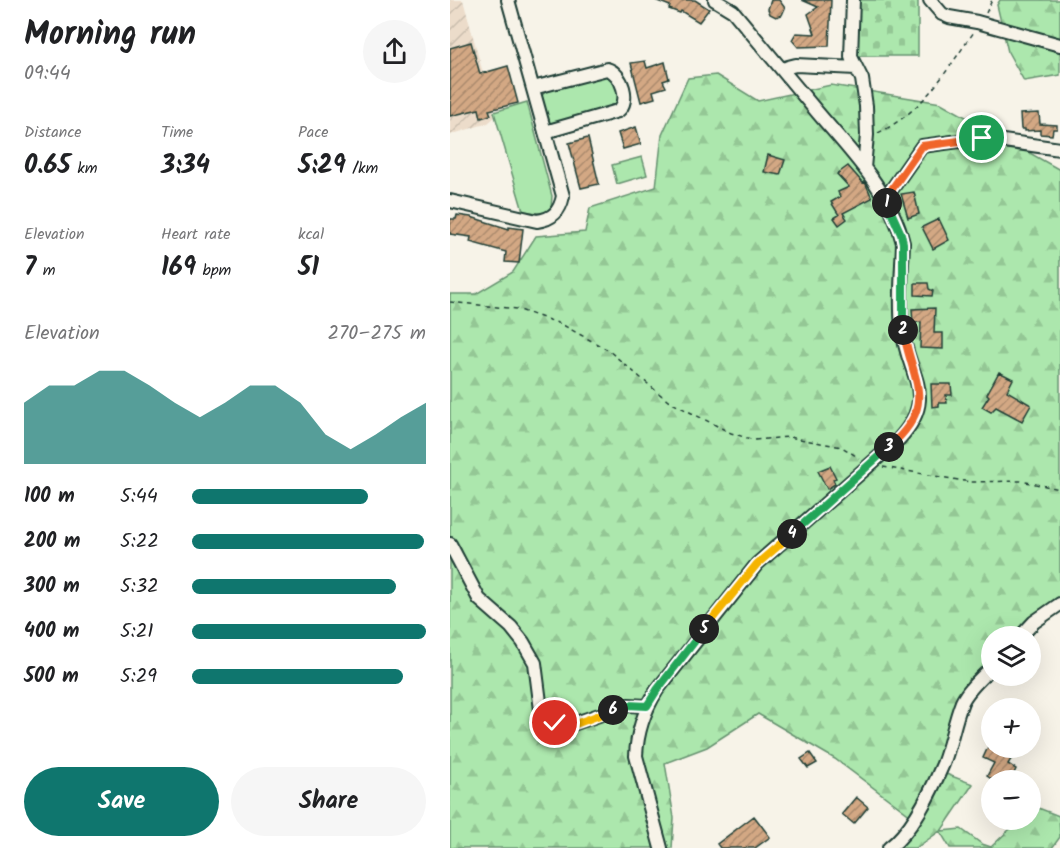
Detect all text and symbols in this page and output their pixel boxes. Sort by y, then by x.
text: Morning run [24,9,196,62]
button: share [363,20,426,83]
text: 09:44 [24,58,71,90]
pin [956,112,1007,163]
text: Distance [24,120,82,145]
text: Time [161,120,193,145]
text: Pace [298,120,329,145]
icon: arrive [965,121,998,154]
text: 0.65 [24,145,71,187]
text: 3:34 [161,145,210,187]
text: 5:29 [298,145,346,187]
text: km [71,156,97,181]
text: /km [346,156,378,181]
pin: 1 [872,188,902,218]
text: 1 [885,190,889,215]
text: Elevation [24,222,85,247]
text: Heart rate [161,222,231,247]
text: kcal [298,222,324,247]
text: 7 [24,247,36,289]
text: 169 [161,247,196,289]
text: 51 [298,247,319,289]
text: m [36,258,55,283]
text: bpm [196,258,231,283]
pin: 2 [888,315,918,345]
text: 2 [898,317,908,342]
text: Elevation [24,318,100,350]
text: 270–275 m [327,318,426,350]
pin: 3 [874,432,904,462]
text: 3 [885,434,893,459]
text: 100 m [24,481,75,513]
text: 5:44 [120,481,158,513]
pin: 4 [777,519,807,549]
text: 4 [788,521,796,546]
text: 200 m [24,526,80,558]
text: 5:22 [120,526,159,558]
text: 300 m [24,571,80,603]
text: 5:32 [120,571,159,603]
pin: 5 [689,614,719,644]
text: 400 m [24,616,80,648]
text: 5:21 [120,616,154,648]
text: 5 [700,616,708,641]
map controls [981,626,1041,830]
button: layers [981,626,1041,686]
text: 500 m [24,661,79,693]
text: 5:29 [120,661,157,693]
pin: 6 [598,695,628,725]
pin [529,697,580,748]
text: 6 [609,697,617,722]
button: + [981,698,1041,758]
icon: check [538,706,571,739]
button: Save [24,767,219,836]
button: Share [231,767,426,836]
button: − [981,770,1041,830]

